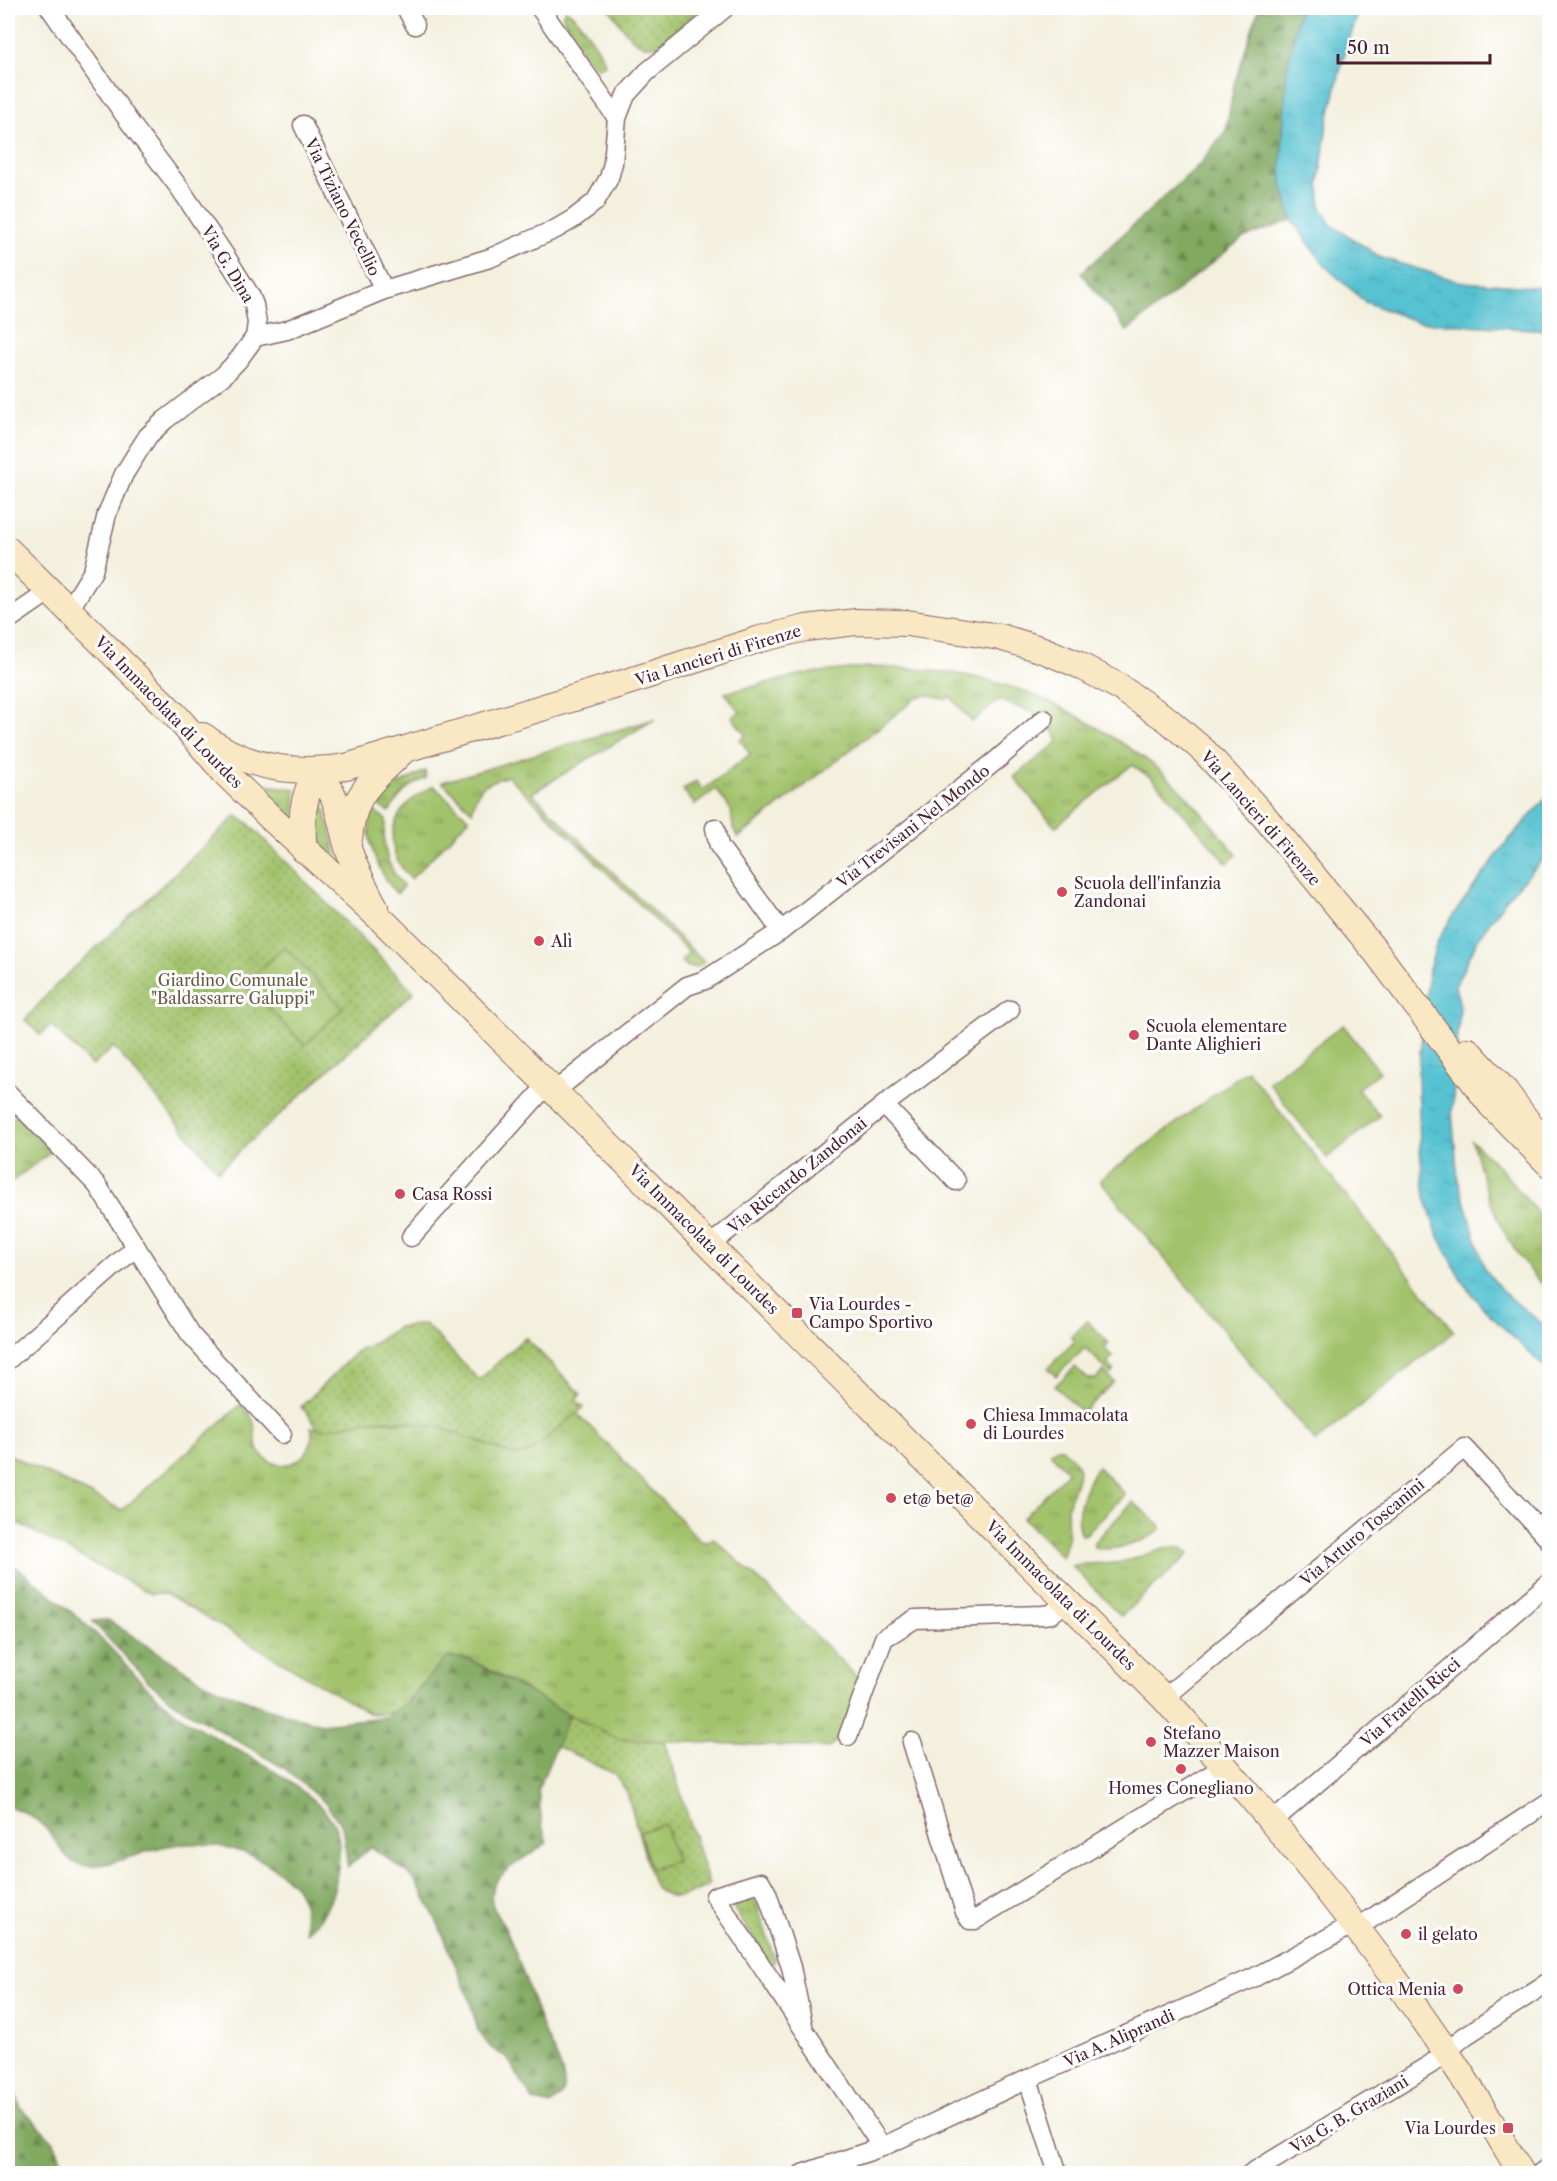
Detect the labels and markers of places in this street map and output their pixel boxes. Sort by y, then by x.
place label: Scuola dell'infanzia Zandonai [1074,873,1222,911]
marker: Scuola dell'infanzia Zandonai [1055,885,1069,899]
place label: Alì [550,931,573,951]
marker: Alì [532,934,546,948]
place label: Scuola elementare Dante Alighieri [1146,1016,1287,1054]
marker: Scuola elementare Dante Alighieri [1127,1028,1141,1042]
place label: Casa Rossi [412,1184,493,1204]
marker: Casa Rossi [393,1187,407,1201]
place label: Via Lourdes - Campo Sportivo [808,1294,933,1332]
marker: Via Lourdes - Campo Sportivo [790,1306,804,1320]
place label: Chiesa Immacolata di Lourdes [983,1405,1129,1443]
marker: Chiesa Immacolata di Lourdes [964,1417,978,1431]
place label: et@ bet@ [903,1488,974,1508]
marker: et@ bet@ [884,1491,898,1505]
place label: Stefano Mazzer Maison [1163,1723,1280,1761]
marker: Stefano Mazzer Maison [1144,1735,1158,1749]
marker: Homes Conegliano [1174,1762,1188,1776]
place label: Homes Conegliano [1108,1778,1254,1798]
place label: il gelato [1418,1924,1478,1944]
marker: il gelato [1399,1927,1413,1941]
place label: Ottica Menia [1348,1979,1447,1999]
marker: Ottica Menia [1451,1982,1465,1996]
place label: Via Lourdes [1404,2118,1496,2138]
marker: Via Lourdes [1501,2121,1515,2135]

